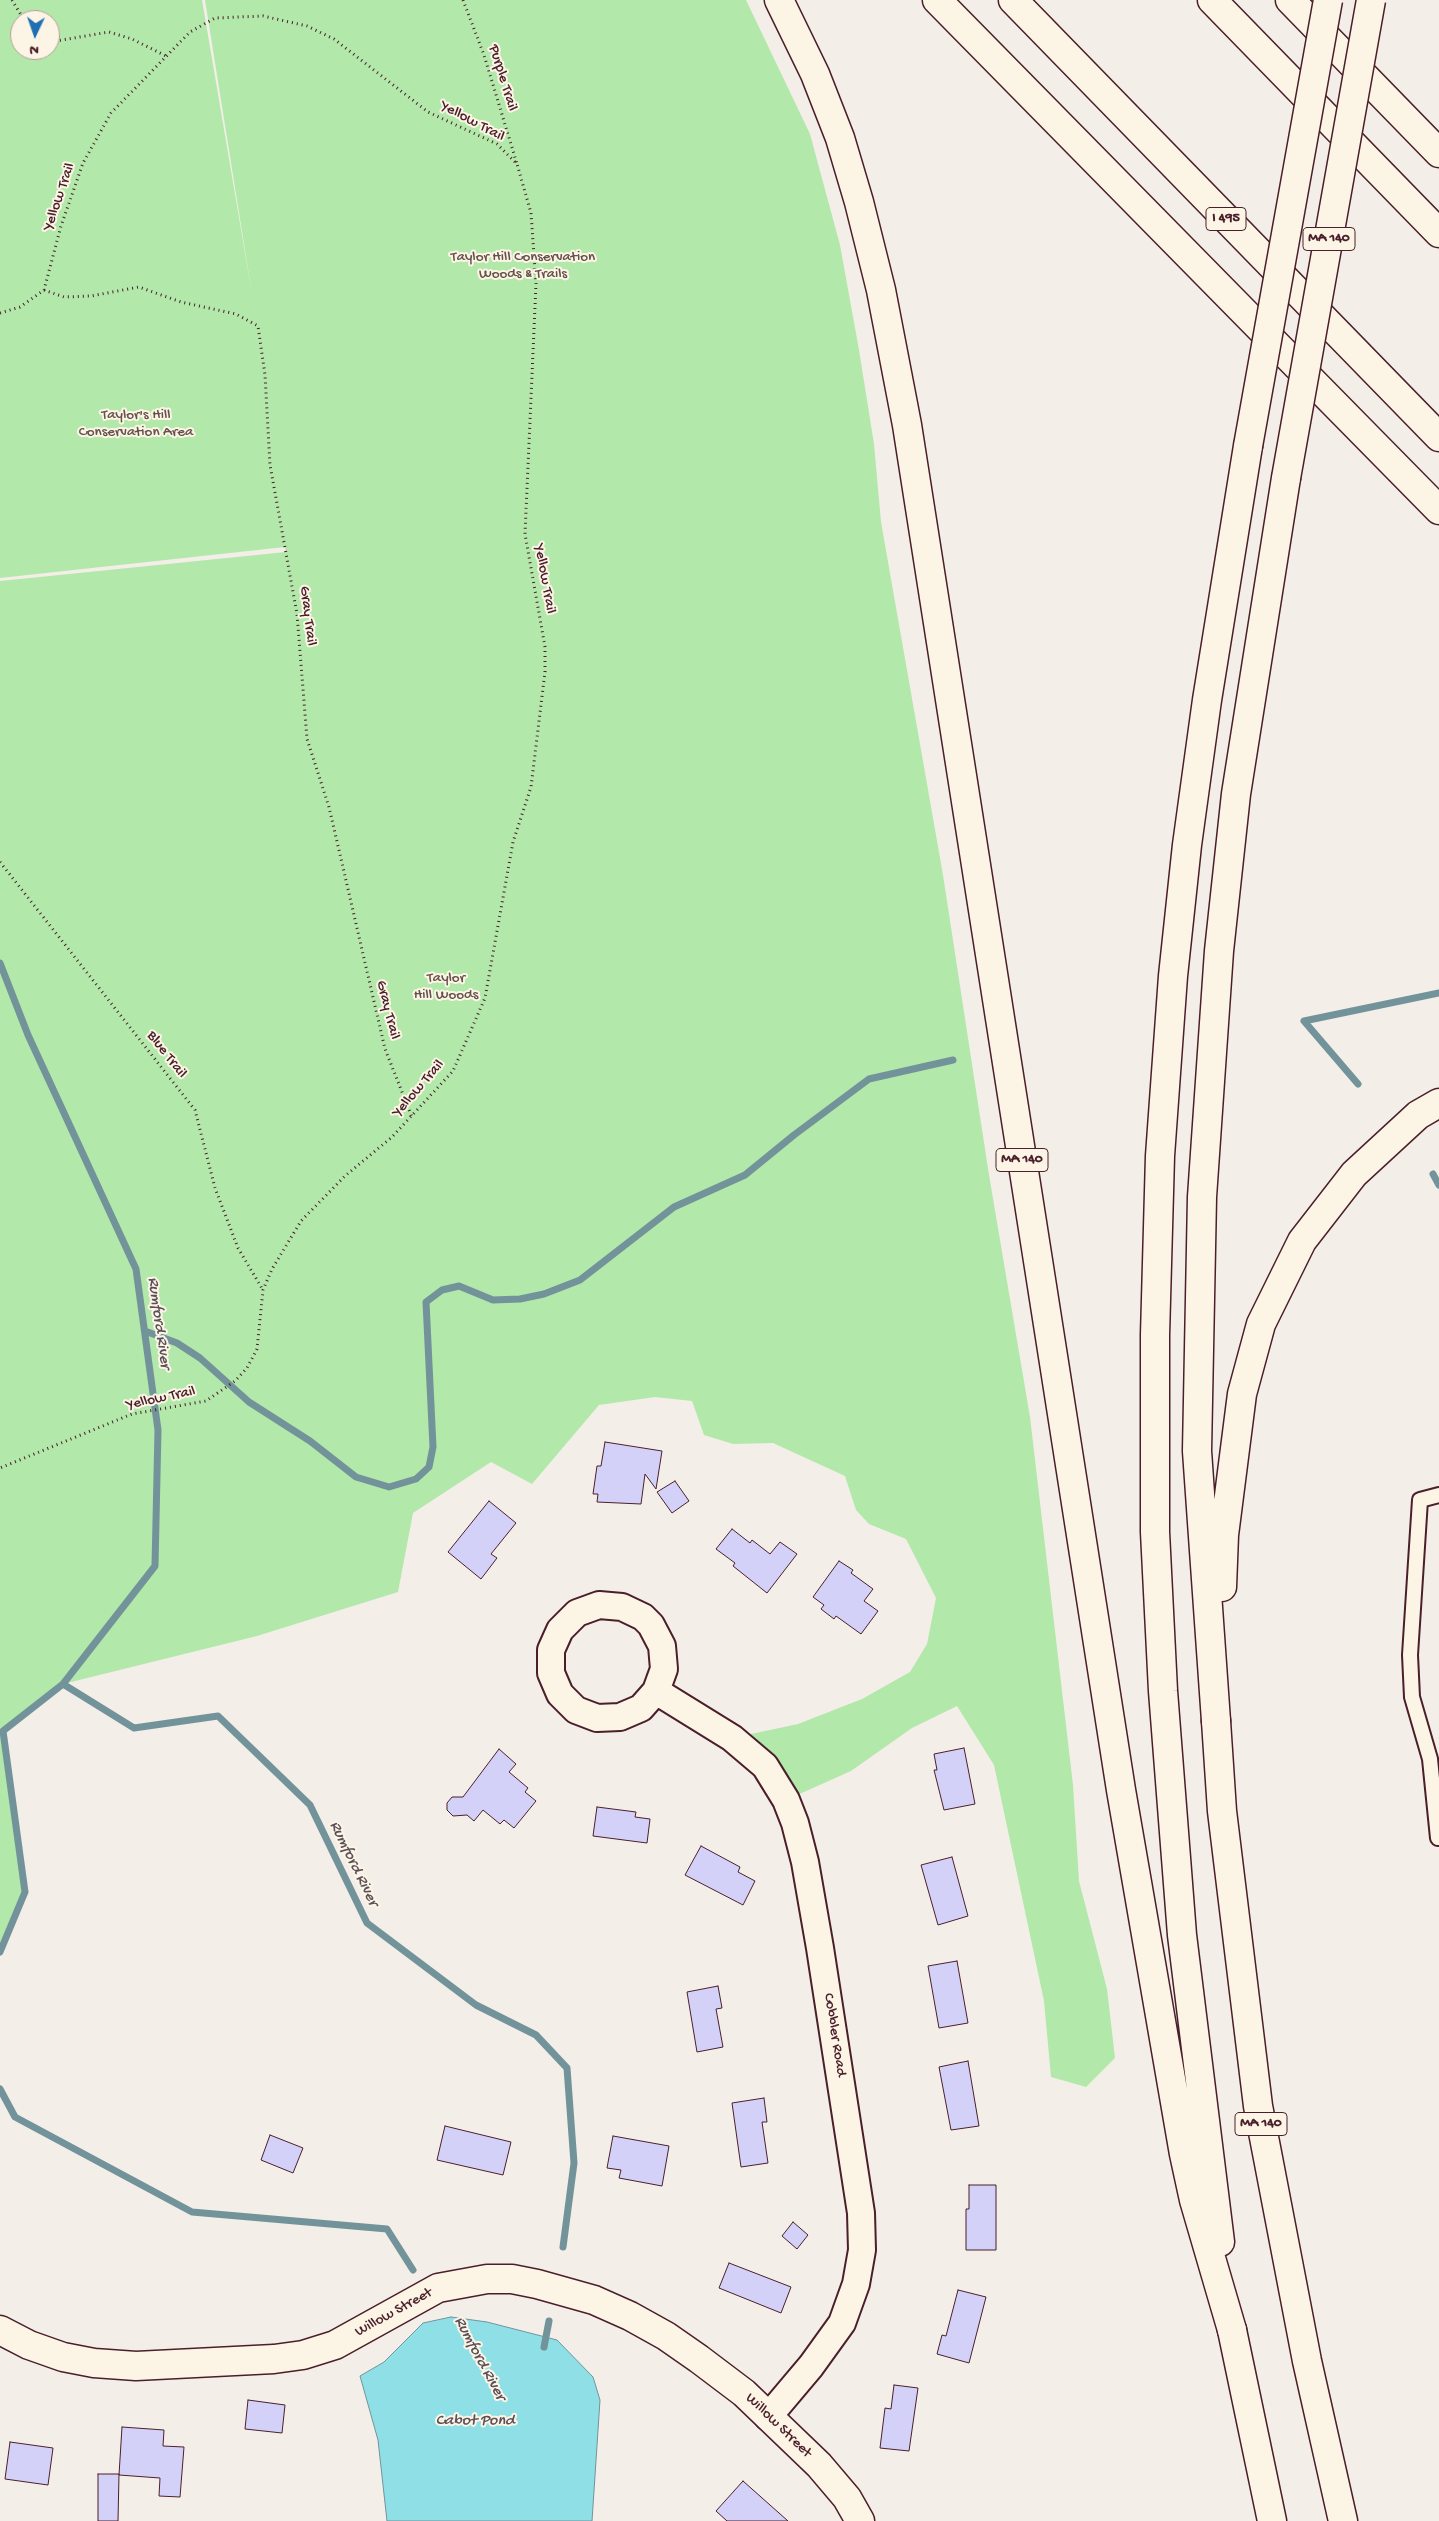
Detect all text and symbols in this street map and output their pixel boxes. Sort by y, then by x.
north arrow [10,10,60,60]
text: N [29,41,39,58]
street label: Purple Trail [483,43,521,113]
street label: Yellow Trail [437,98,507,146]
street label: Yellow Trail [40,161,80,233]
road number: I 495 [1206,208,1246,230]
road number: MA 140 [1303,228,1355,250]
park label: Taylor Hill Conservation Woods & Trails [451,249,595,284]
park label: Taylor's Hill Conservation Area [79,407,193,442]
street label: Yellow Trail [529,543,559,615]
street label: Gray Trail [294,585,320,647]
park label: Taylor Hill Woods [414,970,478,1005]
street label: Gray Trail [371,979,403,1041]
street label: Blue Trail [142,1028,190,1082]
street label: Yellow Trail [389,1057,449,1121]
road number: MA 140 [996,1148,1048,1172]
water label: Rumford River [142,1276,174,1370]
street label: Yellow Trail [125,1383,197,1415]
water label: Rumford River [324,1818,382,1910]
street label: Cobbler Road [819,1992,849,2078]
road number: MA 140 [1235,2112,1287,2136]
street label: Willow Street [352,2284,436,2342]
water label: Rumford River [449,2314,509,2404]
street label: Willow Street [741,2390,815,2462]
water label: Cabot Pond [436,2412,514,2432]

